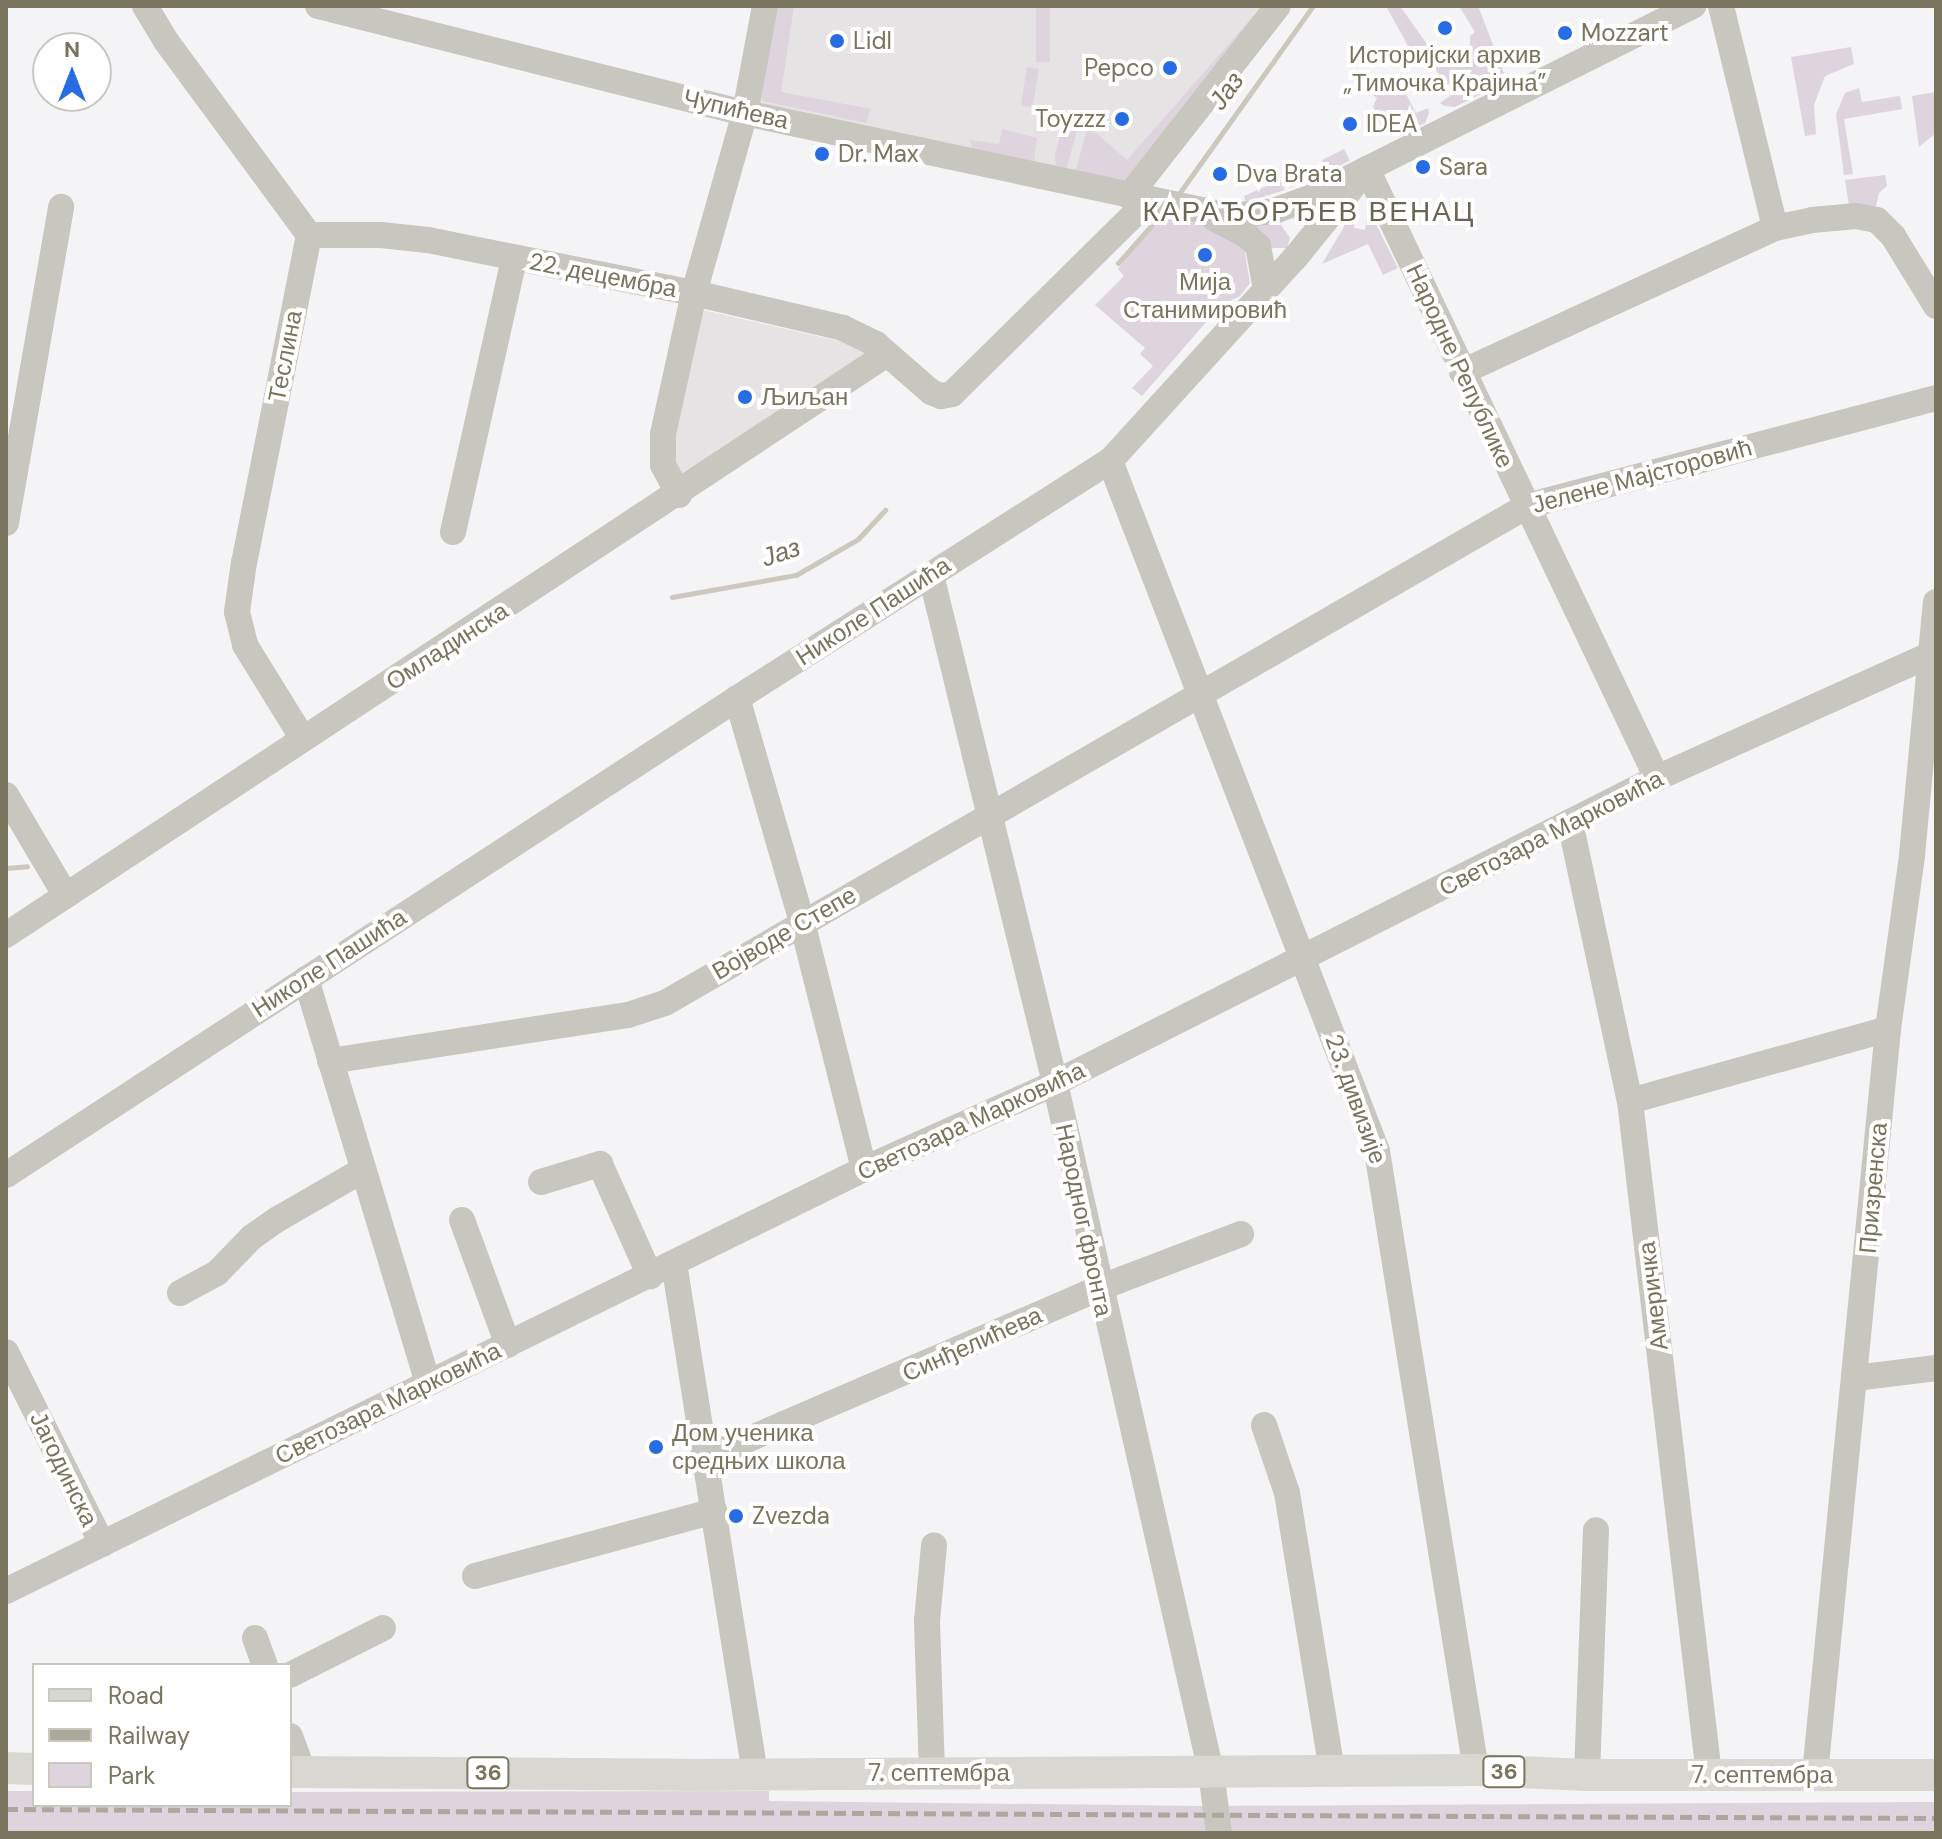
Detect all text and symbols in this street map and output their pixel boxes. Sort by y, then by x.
marker: Историјски архив „Тимочка Крајина” [1436,19,1454,37]
place label: Mozzart [1581,19,1669,47]
marker: Mozzart [1556,24,1574,42]
place label: Lidl [853,27,892,55]
north arrow [32,32,112,112]
marker: Lidl [828,32,846,50]
text: N [64,35,80,64]
place label: Историјски архив „Тимочка Крајина” [1344,41,1546,97]
place label: Pepco [1084,54,1154,82]
marker: Pepco [1161,59,1179,77]
water label: Јаз [1203,66,1251,116]
street label: Чупићева [681,83,791,135]
place label: Toyzzz [1035,105,1106,133]
marker: Toyzzz [1113,110,1131,128]
place label: IDEA [1366,110,1418,138]
marker: IDEA [1341,115,1359,133]
place label: Dr. Max [838,140,919,168]
marker: Dr. Max [813,145,831,163]
place label: Sara [1439,153,1488,181]
marker: Sara [1414,158,1432,176]
place label: Dva Brata [1236,160,1343,188]
marker: Dva Brata [1211,165,1229,183]
district label: КАРАЂОРЂЕВ ВЕНАЦ [1142,195,1476,229]
marker: Мија Станимировић [1196,246,1214,264]
street label: 22. децембра [527,247,679,303]
street label: Народне Републике [1400,259,1520,473]
place label: Мија Станимировић [1123,268,1287,324]
street label: Теслина [262,308,308,404]
place label: Љиљан [761,383,848,411]
marker: Љиљан [736,388,754,406]
street label: Јелене Мајсторовић [1529,433,1755,519]
water label: Јаз [758,532,804,574]
street label: Николе Пашића [791,550,955,672]
street label: Омладинска [381,596,513,696]
street label: Светозара Марковића [1434,764,1668,902]
street label: Војводе Степе [707,880,861,986]
street label: Николе Пашића [247,902,411,1024]
street label: 23. дивизије [1319,1030,1393,1168]
street label: Светозара Марковића [853,1056,1089,1186]
street label: Народног фронта [1050,1121,1118,1319]
street label: Призренска [1853,1121,1893,1255]
street label: Америчка [1632,1240,1674,1352]
street label: Синђелићева [898,1300,1046,1388]
street label: Светозара Марковића [270,1336,506,1470]
street label: Јагодинска [24,1407,104,1531]
place label: Дом ученика средњих школа [672,1419,846,1475]
marker: Дом ученика средњих школа [647,1438,665,1456]
place label: Zvezda [752,1502,830,1530]
marker: Zvezda [727,1507,745,1525]
legend [32,1663,292,1807]
text: Road [108,1680,164,1711]
text: Railway [108,1720,190,1751]
road number: 36 [1482,1754,1526,1790]
road number: 36 [466,1755,510,1791]
street label: 7. септембра [868,1759,1010,1787]
text: Park [108,1760,155,1791]
street label: 7. септембра [1691,1761,1833,1789]

